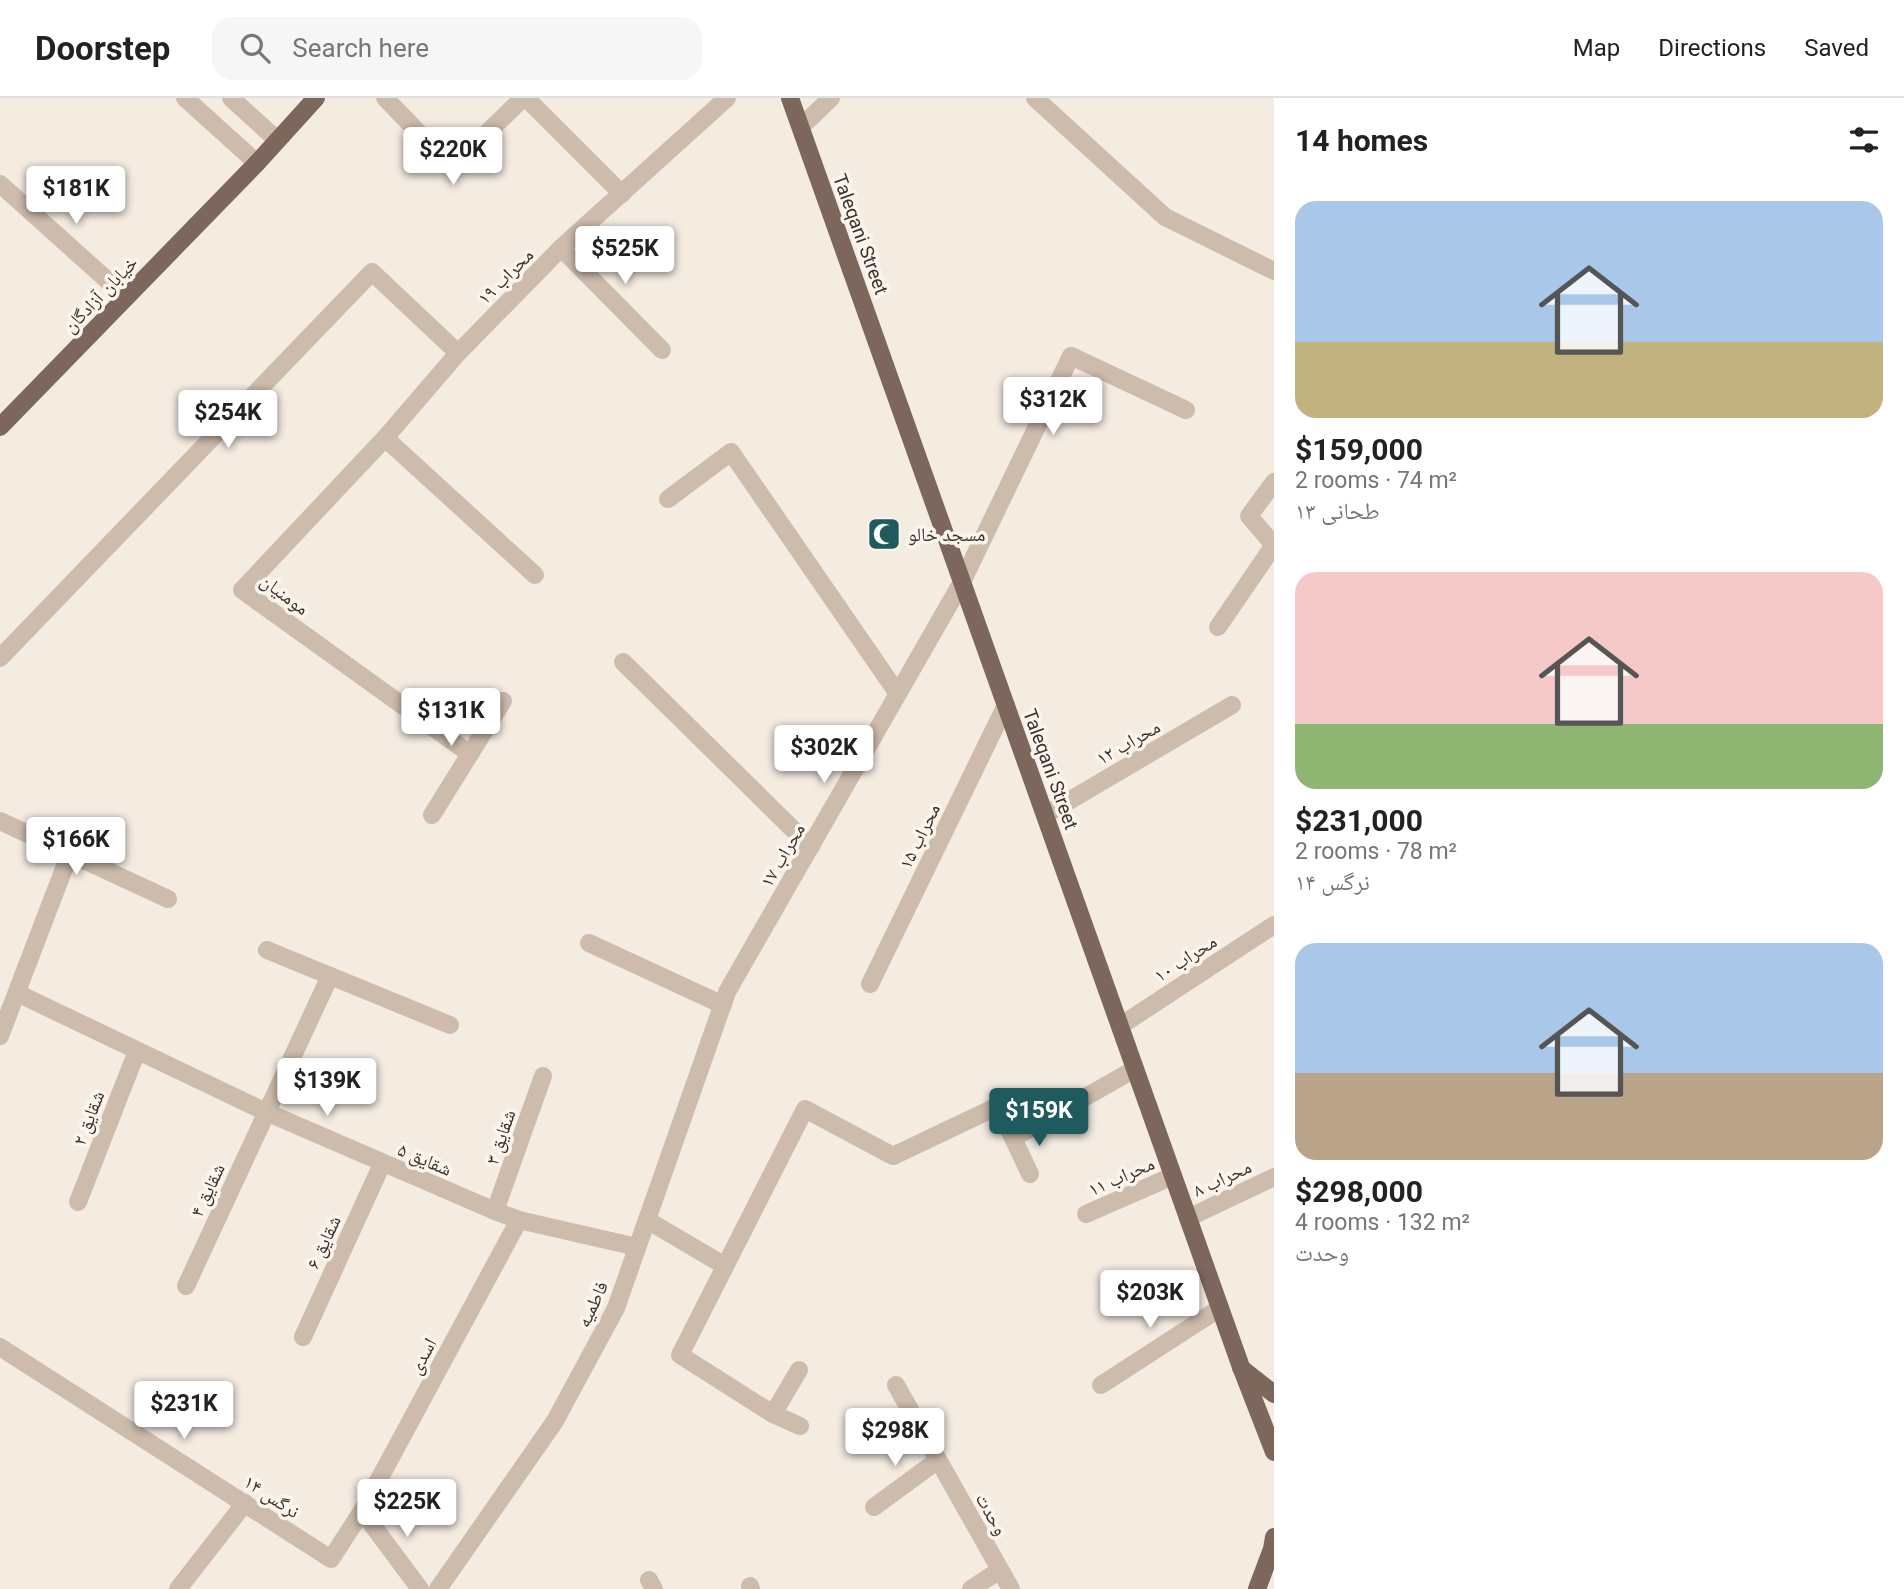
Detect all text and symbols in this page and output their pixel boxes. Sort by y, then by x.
search box [212,17,702,80]
text: Doorstep [35,29,170,68]
icon: search [236,29,274,67]
text: Search here [292,33,429,63]
text: Map [1573,34,1620,62]
text: Directions [1658,34,1766,62]
text: Saved [1804,34,1869,62]
icon: filters [1845,121,1883,159]
text: 14 homes [1295,123,1428,158]
pin: $220K [404,127,502,187]
text: $220K [419,136,487,163]
pin: $181K [27,166,125,226]
street label: Taleqani Street [828,171,893,297]
text: $181K [42,175,110,202]
pin: $525K [576,226,674,286]
text: $525K [591,235,659,262]
street label: محراب ۱۹ [472,243,538,309]
icon: home [1526,247,1652,373]
street label: خیابان آزادگان [58,251,143,337]
pin: $312K [1004,378,1102,437]
text: $312K [1019,386,1087,413]
pin: $254K [179,390,277,450]
text: $254K [194,399,262,426]
text: $159,000 [1295,432,1423,467]
text: 2 rooms · 74 m² [1295,467,1457,494]
text: طحانی ۱۳ [1295,498,1380,525]
mosque icon: مسجد خالو [865,515,903,553]
place label: مسجد خالو [908,523,985,546]
street label: مومنیان [256,569,313,620]
icon: home [1526,618,1652,744]
pin: $131K [402,688,500,748]
text: $131K [417,697,485,724]
street label: Taleqani Street [1018,706,1083,832]
street label: محراب ۱۲ [1092,715,1164,770]
pin: $302K [775,726,873,785]
text: $302K [790,734,858,761]
street label: محراب ۱۵ [894,800,945,873]
text: $231,000 [1295,803,1423,838]
pin: $166K [27,818,125,877]
street label: محراب ۱۷ [755,819,810,891]
text: $166K [42,826,110,853]
text: 2 rooms · 78 m² [1295,838,1457,865]
text: نرگس ۱۴ [1295,869,1370,896]
street label: ۱۰ محراب [1150,930,1221,987]
icon: home [1526,989,1652,1115]
pin: $139K [278,1058,376,1118]
text: $139K [293,1067,361,1094]
street label: شقایق ۲ [68,1088,109,1149]
pin: $159K [990,1088,1088,1148]
text: $159K [1005,1097,1073,1124]
street label: شقایق ۳ [480,1107,521,1168]
street label: شقایق ۵ [394,1138,455,1181]
street label: محراب ۱۱ [1085,1152,1158,1201]
street label: محراب ۸ [1190,1155,1255,1202]
street label: شقایق ۴ [185,1160,230,1221]
text: $298,000 [1295,1174,1423,1209]
text: 4 rooms · 132 m² [1295,1209,1470,1236]
street label: شقایق ۶ [301,1212,346,1273]
text: وحدت [1295,1240,1349,1267]
pin: $203K [1101,1270,1199,1330]
street label: فاطمیه [572,1277,613,1331]
text: $203K [1116,1279,1184,1306]
street label: اسدی [403,1334,441,1378]
pin: $231K [135,1382,233,1441]
text: $231K [150,1390,218,1417]
pin: $298K [846,1408,944,1468]
text: $298K [861,1417,929,1444]
street label: نرگس ۱۴ [240,1470,304,1523]
pin: $225K [358,1480,456,1539]
text: $225K [373,1488,441,1515]
street label: وحدت [971,1489,1012,1539]

